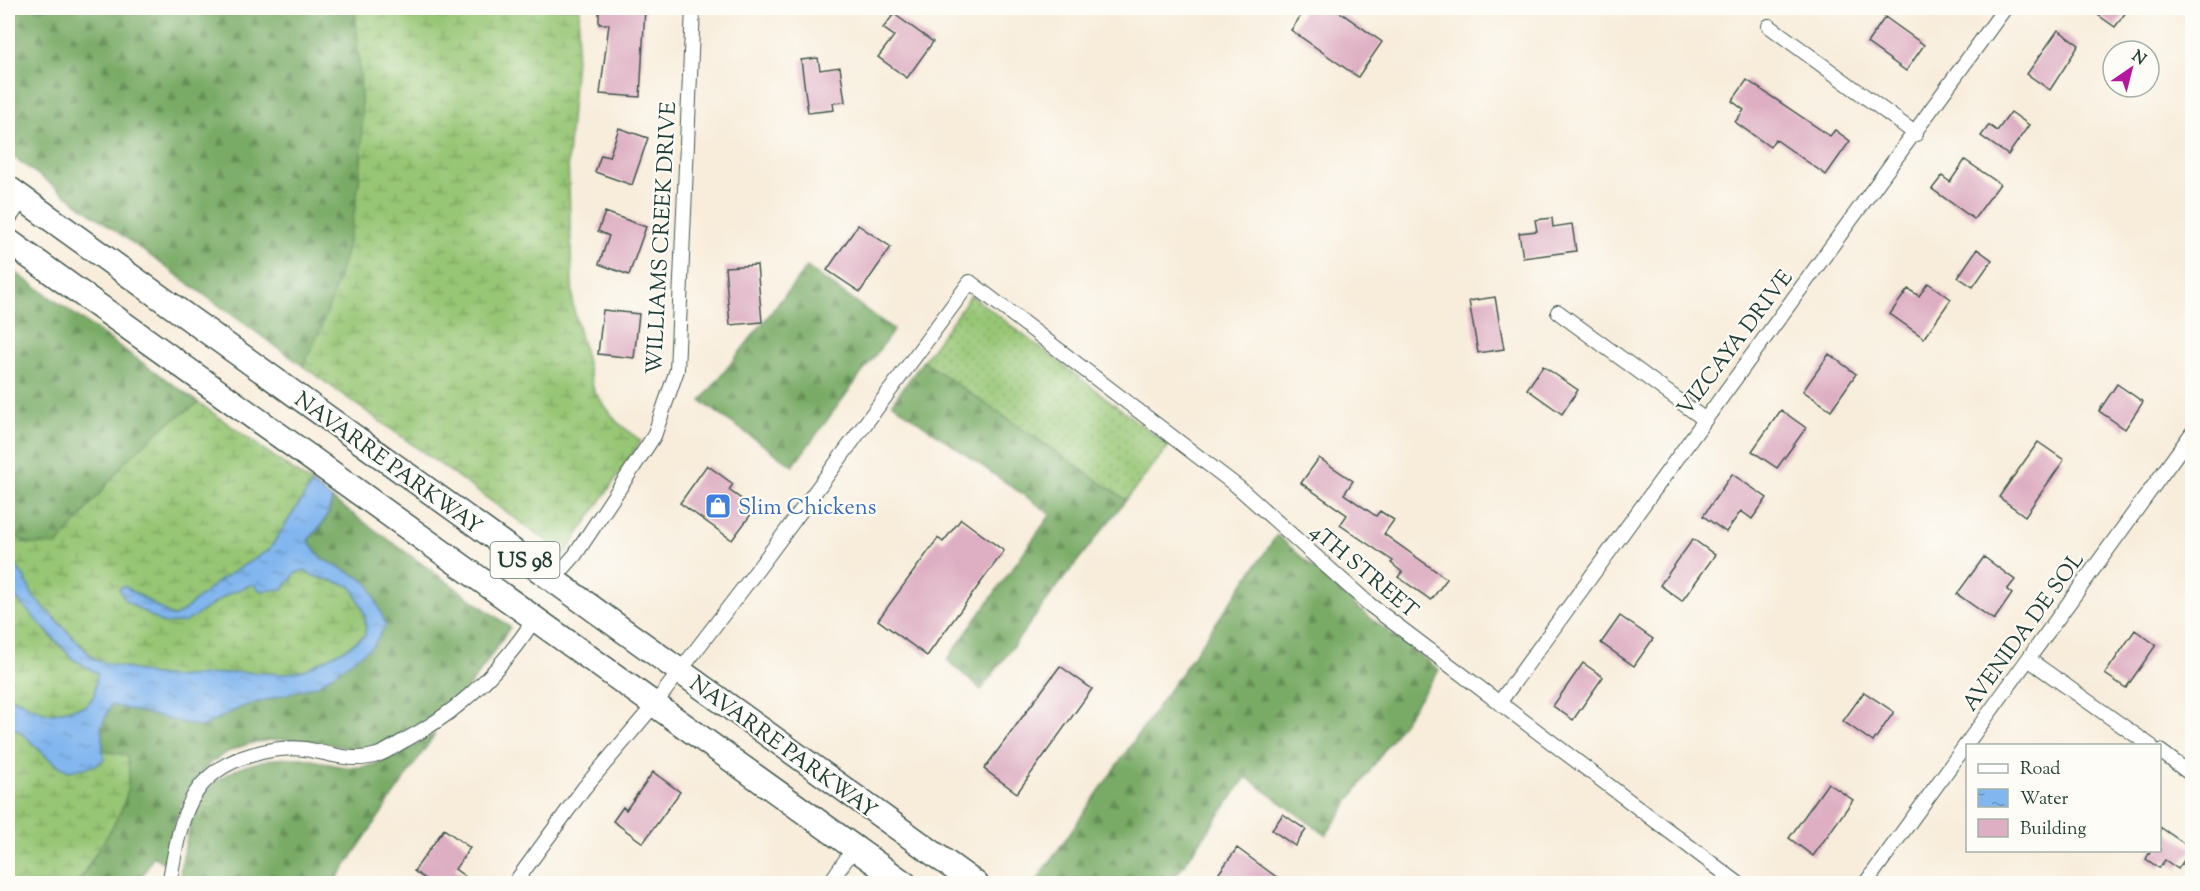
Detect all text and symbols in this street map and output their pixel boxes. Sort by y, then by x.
north arrow [2101,39,2161,99]
text: N [2126,46,2150,72]
street label: WILLIAMS CREEK DRIVE [640,101,686,375]
street label: VIZCAYA DRIVE [1671,264,1802,423]
street label: NAVARRE PARKWAY [287,385,488,544]
shop icon: Slim Chickens [703,491,733,521]
place label: Slim Chickens [738,493,877,525]
street label: 4TH STREET [1302,517,1425,628]
road number: US 98 [490,542,560,578]
street label: AVENIDA DE SOL [1956,546,2093,719]
street label: NAVARRE PARKWAY [682,669,883,828]
legend [1966,744,2161,852]
text: Road [2020,757,2060,783]
text: Water [2020,787,2069,813]
text: Building [2020,817,2086,843]

